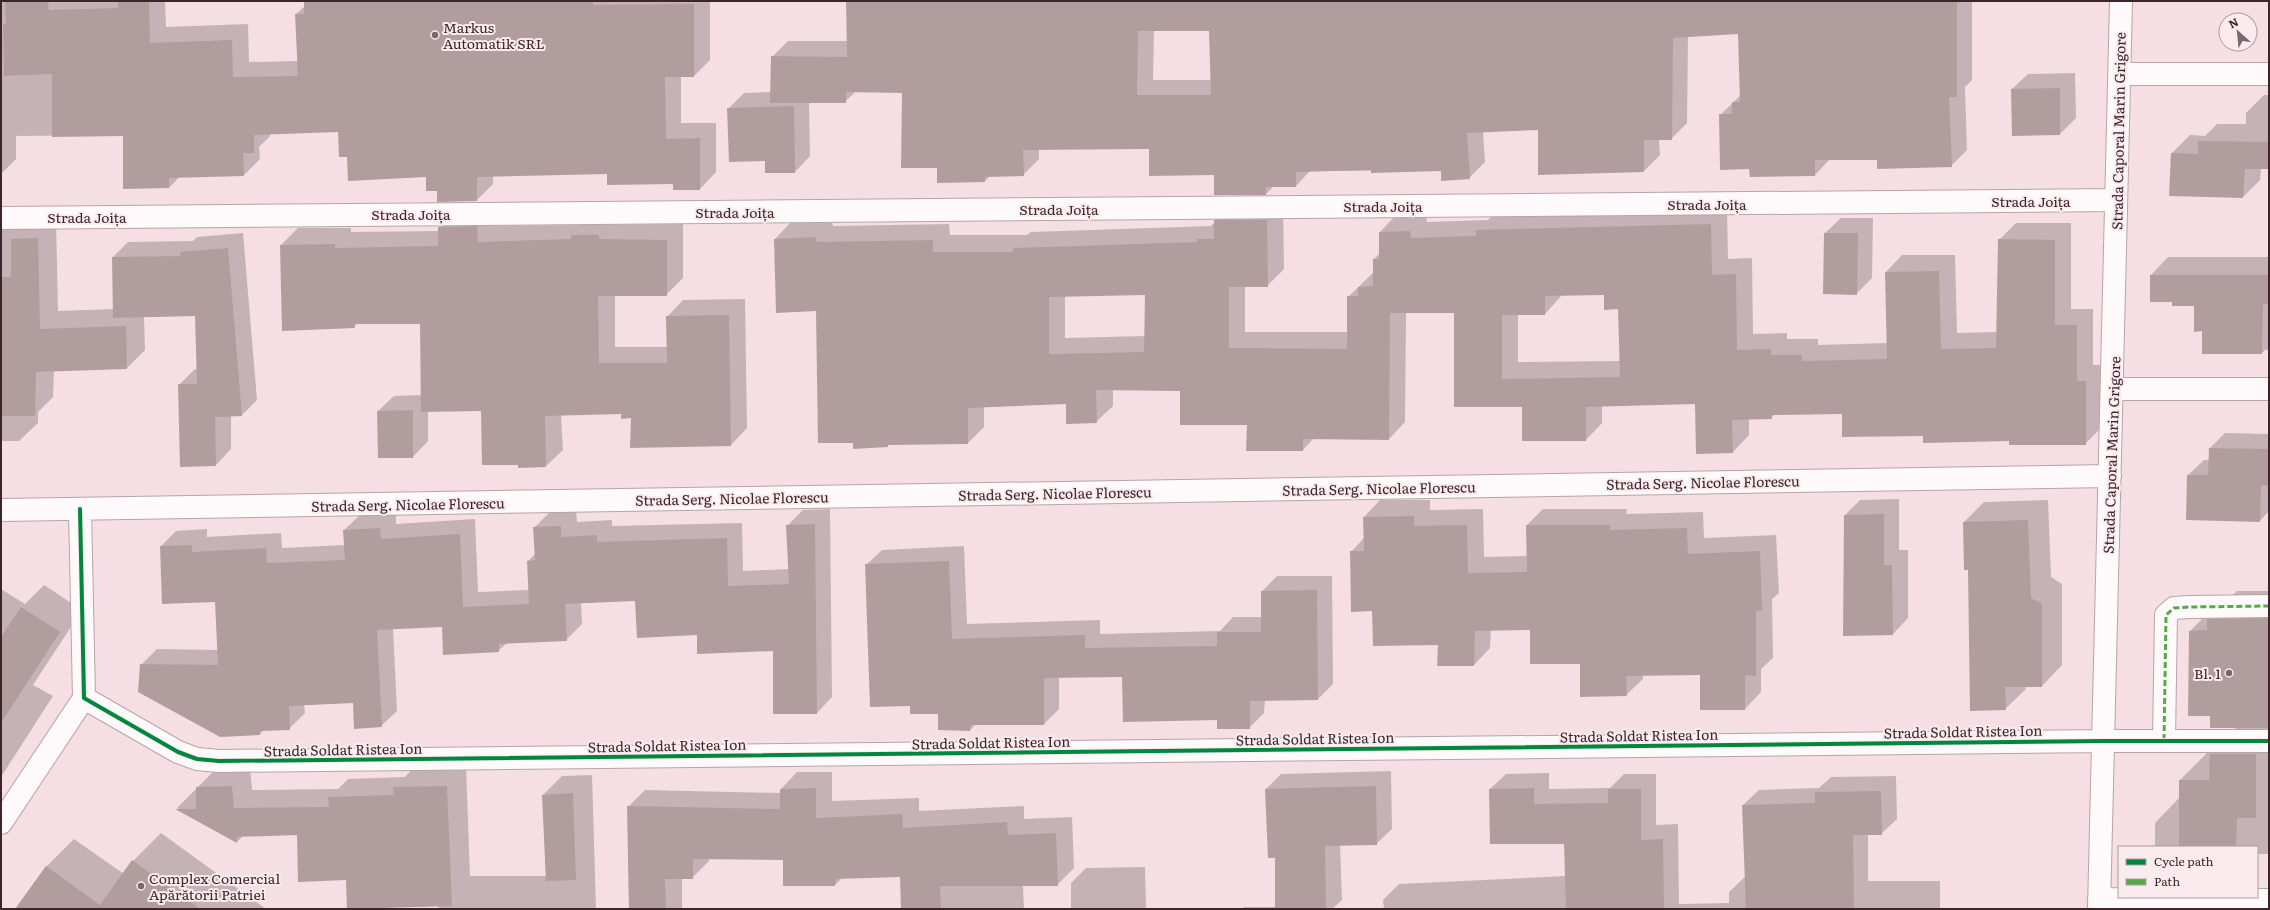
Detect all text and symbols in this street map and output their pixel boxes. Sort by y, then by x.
north arrow [2218,12,2258,52]
text: N [2225,13,2241,31]
place label: Markus Automatik SRL [443,17,545,53]
marker: Markus Automatik SRL [430,30,440,40]
street label: Strada Caporal Marin Grigore [2106,32,2130,230]
street label: Strada Joița [1991,191,2071,211]
street label: Strada Joița [1667,194,1747,214]
street label: Strada Joița [1343,196,1423,216]
street label: Strada Joița [1019,199,1099,219]
street label: Strada Joița [695,202,775,222]
street label: Strada Joița [371,204,451,224]
street label: Strada Joița [47,207,127,227]
street label: Strada Caporal Marin Grigore [2098,356,2124,554]
street label: Strada Serg. Nicolae Florescu [1606,470,1800,494]
street label: Strada Serg. Nicolae Florescu [1282,476,1476,500]
street label: Strada Serg. Nicolae Florescu [958,481,1152,505]
street label: Strada Serg. Nicolae Florescu [635,486,829,510]
street label: Strada Serg. Nicolae Florescu [311,492,505,516]
place label: Bl. 1 [2194,663,2221,683]
marker: Bl. 1 [2224,668,2234,678]
street label: Strada Soldat Ristea Ion [1883,720,2043,742]
street label: Strada Soldat Ristea Ion [1559,724,1719,746]
street label: Strada Soldat Ristea Ion [1235,727,1395,749]
street label: Strada Soldat Ristea Ion [911,731,1071,753]
street label: Strada Soldat Ristea Ion [587,734,747,756]
street label: Strada Soldat Ristea Ion [263,738,423,760]
legend [2118,846,2258,898]
text: Cycle path [2154,852,2214,870]
place label: Complex Comercial Apărătorii Patriei [149,868,280,904]
text: Path [2154,872,2180,890]
marker: Complex Comercial Apărătorii Patriei [136,881,146,891]

